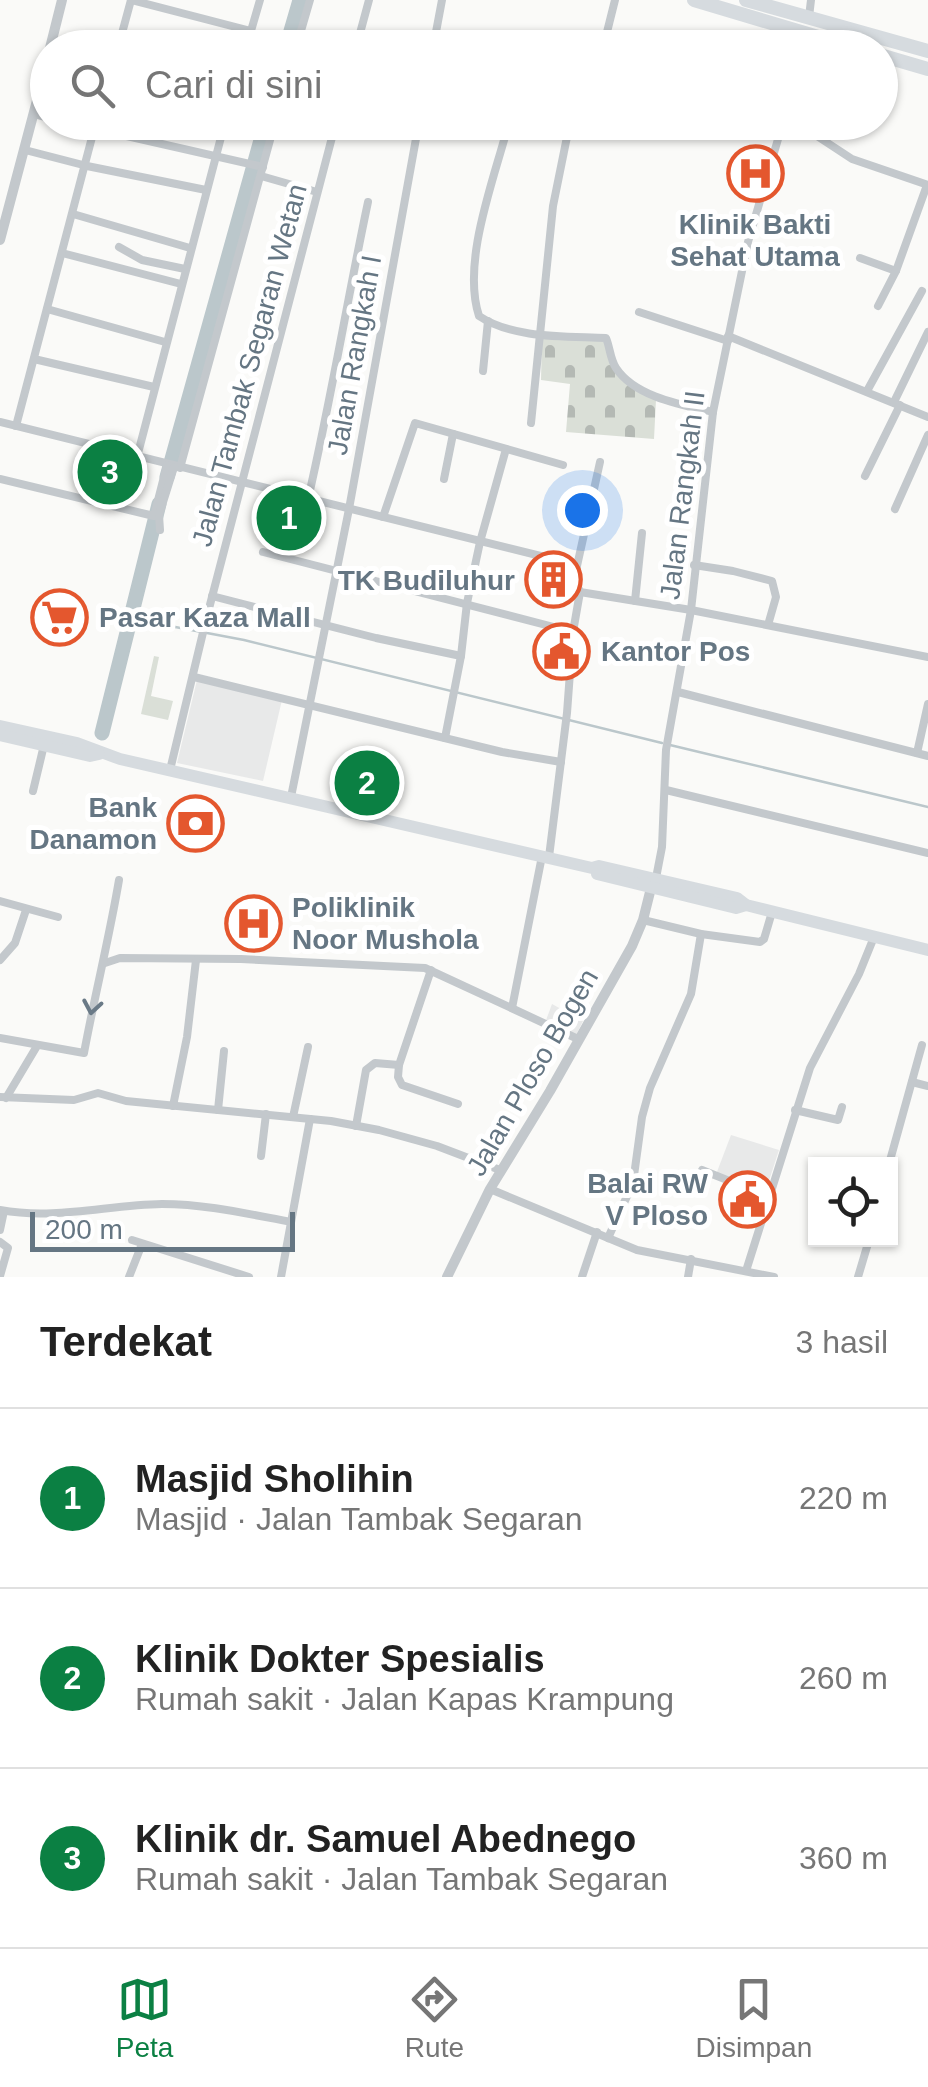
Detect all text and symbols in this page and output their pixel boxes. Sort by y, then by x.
search box [30,30,898,140]
icon: search [65,58,120,113]
text: Cari di sini [145,64,322,106]
hospital icon: Klinik Bakti Sehat Utama [725,143,785,203]
street label: Jalan Tambak Segaran Wetan [186,180,313,550]
place label: Klinik Bakti Sehat Utama [670,209,840,272]
street label: Jalan Rangkah I [322,253,387,457]
street label: Jalan Rangkah II [654,389,711,601]
pin: 3 [78,434,142,510]
pin: 1 [256,480,322,556]
your location [557,485,608,536]
building icon: TK Budiluhur [524,550,584,610]
place label: TK Budiluhur [338,565,515,596]
supermarket icon: Pasar Kaza Mall [30,587,90,647]
place label: Pasar Kaza Mall [99,602,311,633]
public building icon: Kantor Pos [532,621,592,681]
place label: Kantor Pos [601,636,750,667]
pin: 2 [334,746,400,820]
place label: Bank Danamon [29,792,157,855]
bank icon: Bank Danamon [166,793,226,853]
place label: Poliklinik Noor Mushola [292,892,479,955]
hospital icon: Poliklinik Noor Mushola [223,893,283,953]
street label: Jalan Ploso Bogen [461,963,604,1181]
one-way arrow [82,999,103,1015]
map controls [808,1157,898,1247]
button: locate [808,1157,898,1247]
place label: Balai RW V Ploso [587,1168,709,1231]
public building icon: Balai RW V Ploso [717,1169,777,1229]
scale bar [30,1207,295,1252]
text: 200 m [45,1214,123,1245]
text: Terdekat [40,1318,212,1365]
text: 3 hasil [796,1324,888,1360]
text: Masjid Sholihin [135,1458,414,1500]
text: 1 [64,1480,81,1516]
text: 220 m [799,1480,888,1516]
text: Masjid · Jalan Tambak Segaran [135,1501,583,1537]
text: Klinik Dokter Spesialis [135,1638,545,1680]
text: 2 [64,1660,81,1696]
text: 260 m [799,1660,888,1696]
text: Rumah sakit · Jalan Kapas Krampung [135,1681,674,1717]
text: Klinik dr. Samuel Abednego [135,1818,636,1860]
text: 3 [64,1840,81,1876]
text: 360 m [799,1840,888,1876]
text: Rumah sakit · Jalan Tambak Segaran [135,1861,668,1897]
tab: Peta [116,1972,173,2064]
tab: Rute [405,1972,464,2064]
tab: Disimpan [696,1972,812,2064]

